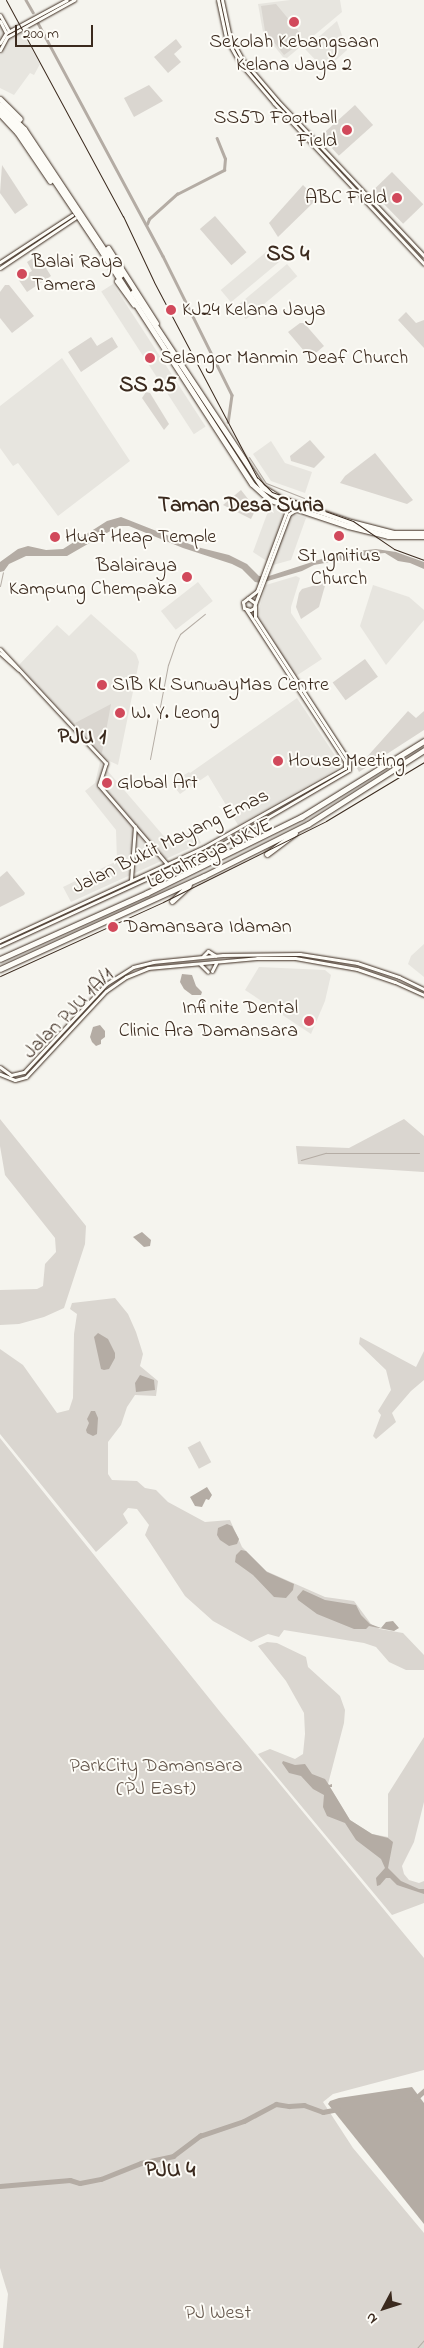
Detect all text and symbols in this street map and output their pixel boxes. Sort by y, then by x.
scale bar [18,15,95,47]
marker: Sekolah Kebangsaan Kelana Jaya 2 [288,16,300,28]
text: 200 m [23,23,59,45]
place label: Sekolah Kebangsaan Kelana Jaya 2 [209,30,379,77]
place label: SS5D Football Field [213,106,337,153]
marker: SS5D Football Field [341,124,353,136]
place label: ABC Field [305,186,387,210]
marker: ABC Field [391,192,403,204]
district label: SS 4 [267,243,309,269]
place label: Balai Raya Tamera [32,250,123,297]
marker: Balai Raya Tamera [16,268,28,280]
place label: KJ24 Kelana Jaya [182,298,326,322]
marker: KJ24 Kelana Jaya [164,303,178,317]
place label: Selangor Manmin Deaf Church [160,346,408,370]
marker: Selangor Manmin Deaf Church [144,352,156,364]
district label: SS 25 [119,374,177,400]
district label: Taman Desa Suria [158,493,324,519]
place label: Huat Heap Temple [65,525,216,549]
marker: St Ignitius Church [333,530,345,542]
marker: Huat Heap Temple [49,531,61,543]
place label: St Ignitius Church [297,544,381,591]
place label: Balairaya Kampung Chempaka [9,554,177,601]
marker: Balairaya Kampung Chempaka [181,571,193,583]
place label: SIB KL SunwayMas Centre [112,673,329,697]
marker: SIB KL SunwayMas Centre [96,679,108,691]
place label: W. Y. Leong [131,701,219,725]
marker: W. Y. Leong [113,706,127,720]
district label: PJU 1 [58,726,106,752]
place label: House Meeting [288,749,405,773]
marker: House Meeting [272,755,284,767]
place label: Global Art [117,771,198,795]
marker: Global Art [101,777,113,789]
street label: Jalan Bukit Mayang Emas [69,784,273,900]
street label: Lebuhraya NKVE [143,813,277,895]
place label: Damansara Idaman [124,915,292,939]
marker: Damansara Idaman [106,920,120,934]
street label: Jalan PJU 1A/1 [19,964,119,1064]
place label: Infinite Dental Clinic Ara Damansara [119,997,298,1044]
marker: Infinite Dental Clinic Ara Damansara [302,1014,316,1028]
park label: ParkCity Damansara (PJ East) [69,1755,243,1802]
district label: PJU 4 [145,2159,195,2185]
north arrow [359,2283,409,2333]
park label: PJ West [185,2301,251,2325]
text: N [361,2308,383,2328]

